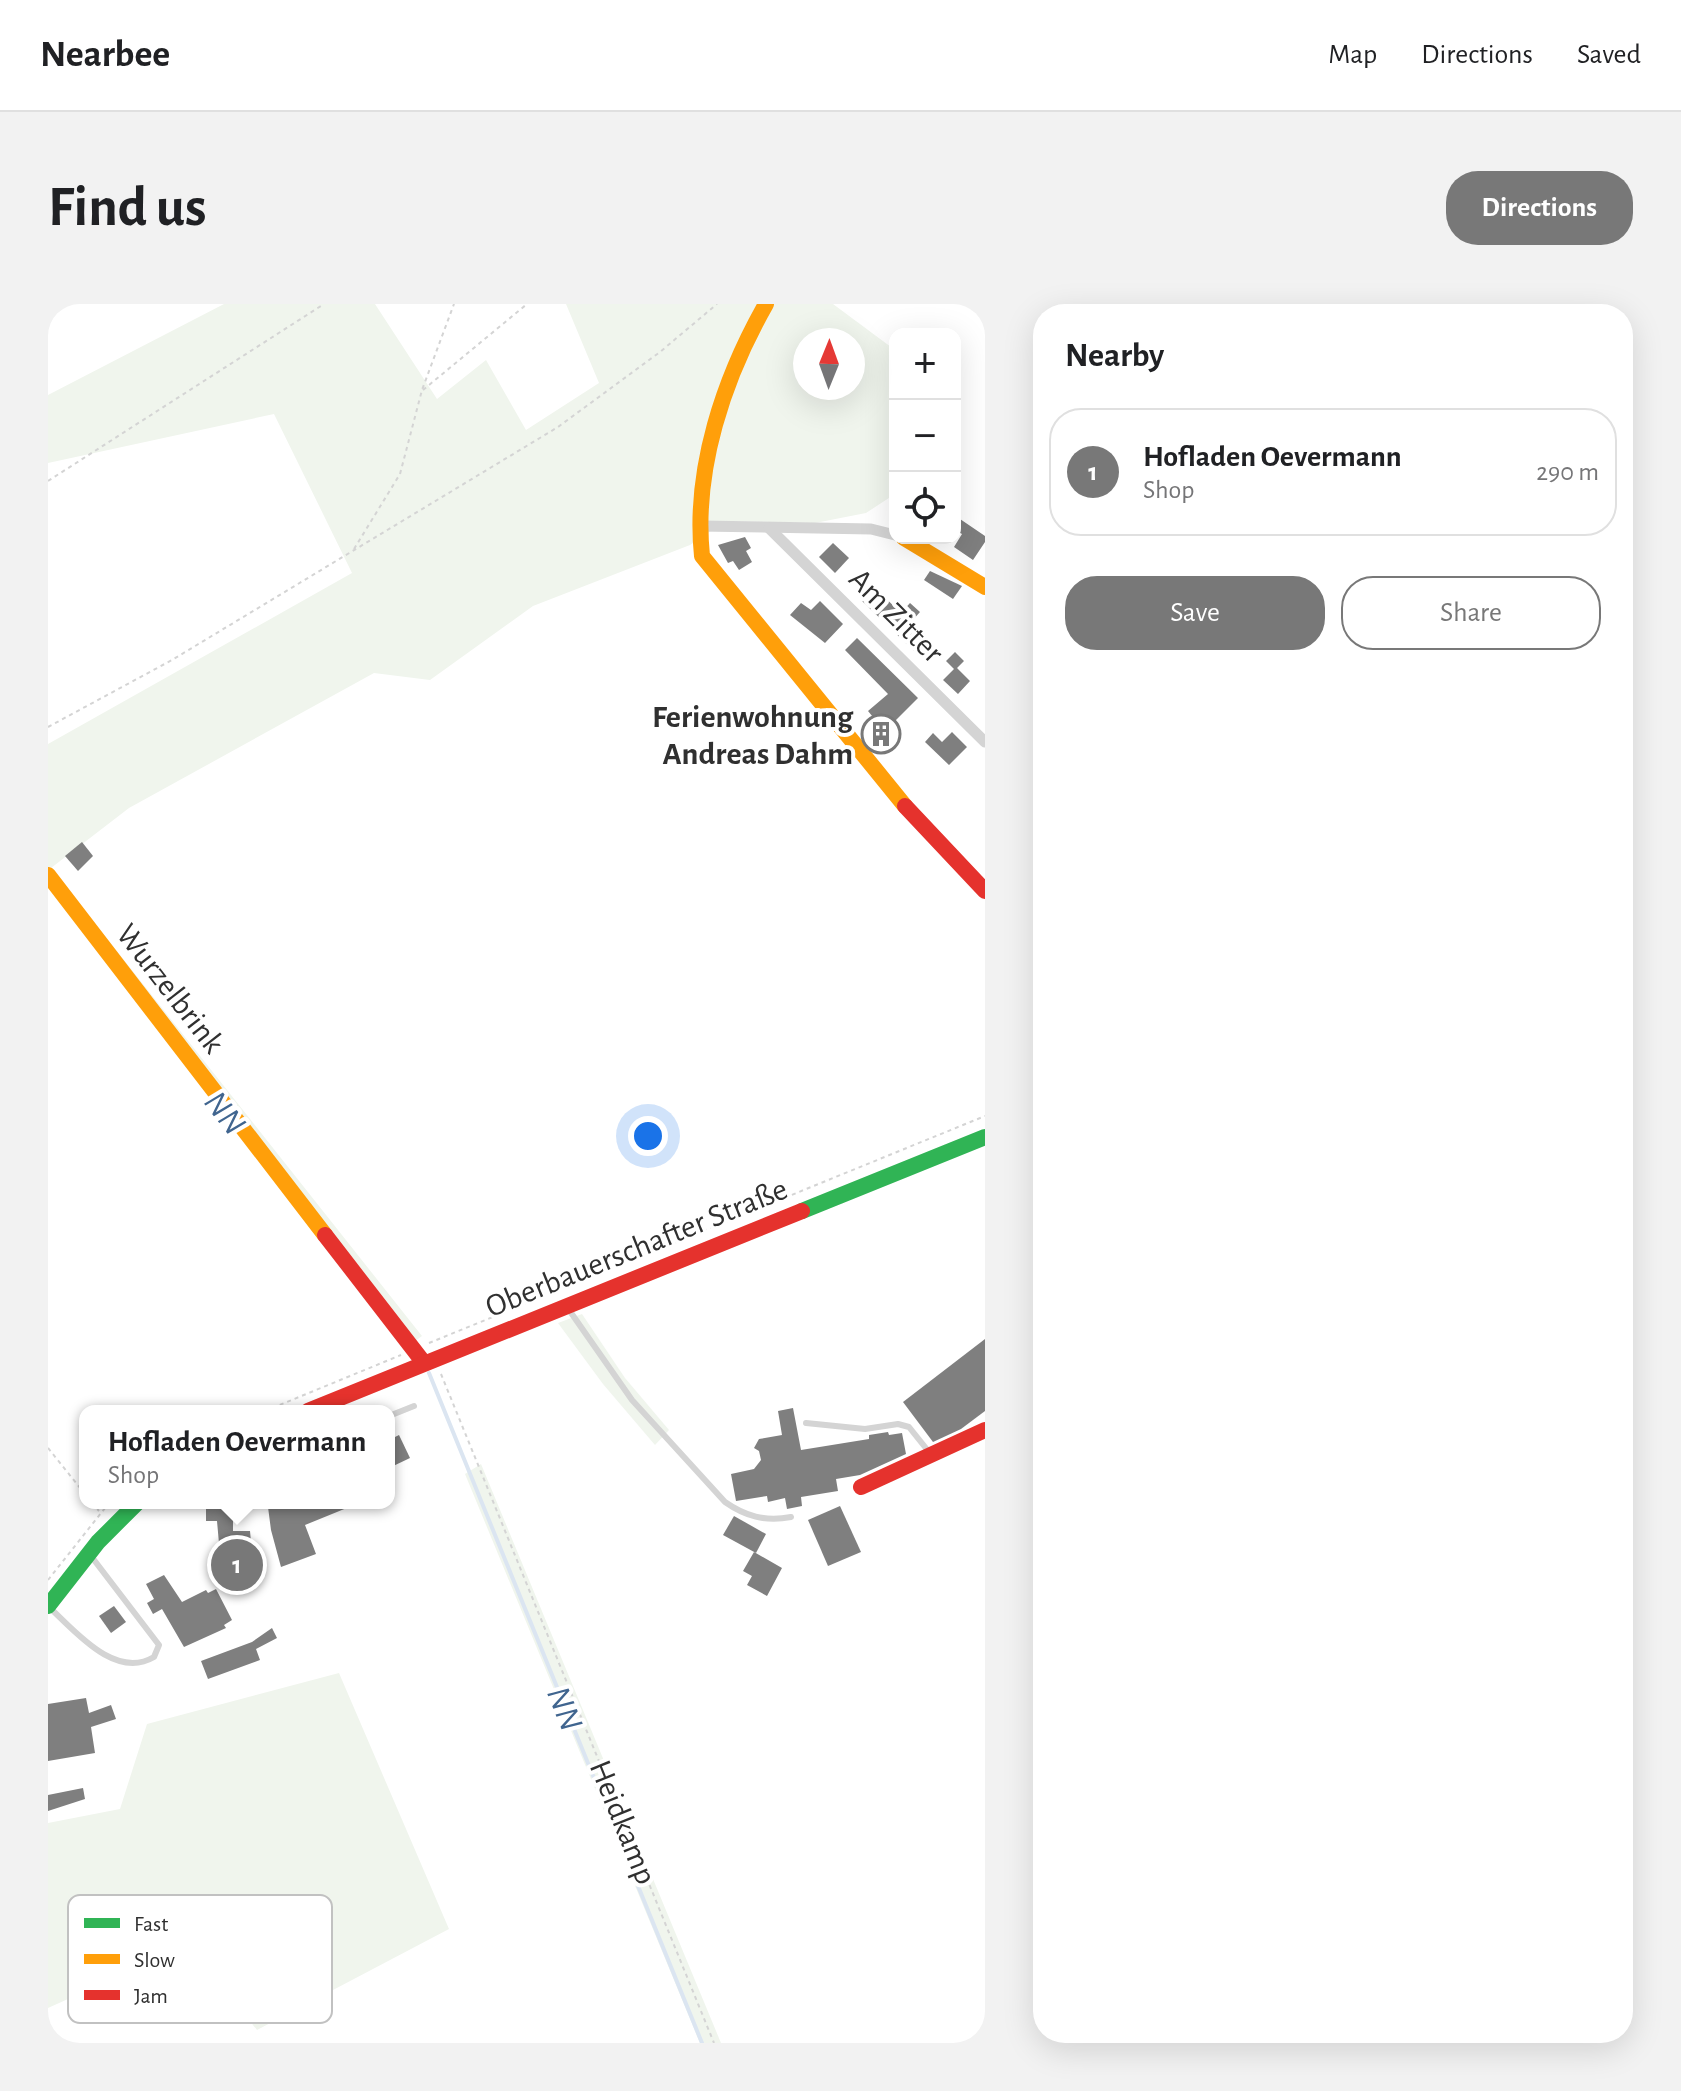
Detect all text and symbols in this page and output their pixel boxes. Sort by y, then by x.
text: Nearbee [40,36,170,74]
text: Map [1328,41,1377,69]
text: Directions [1421,41,1533,69]
text: Saved [1577,41,1641,69]
button: Directions [1446,171,1633,245]
text: Find us [48,180,206,236]
north arrow [793,328,865,400]
map controls [889,328,961,544]
button: + [889,328,961,400]
text: Nearby [1065,339,1164,373]
button: − [889,400,961,472]
text: Hofladen Oevermann [1143,442,1402,472]
text: 1 [1088,459,1098,485]
text: 290 m [1536,459,1599,485]
button: locate [889,472,961,544]
text: Shop [1143,477,1195,503]
street label: Am Zitter [843,562,950,669]
button: Save [1065,576,1325,650]
button: Share [1341,576,1601,650]
place label: Ferienwohnung Andreas Dahm [652,701,854,770]
building icon: Ferienwohnung Andreas Dahm [860,713,902,755]
street label: Wurzelbrink [110,918,230,1059]
water label: NN [197,1085,251,1141]
your location [628,1116,668,1156]
street label: Oberbauerschafter Straße [481,1173,792,1323]
popup [79,1405,395,1509]
text: Hofladen Oevermann [108,1427,366,1457]
text: Shop [108,1462,159,1488]
pin: 1 [211,1535,263,1595]
water label: NN [540,1682,588,1736]
street label: Heidkamp [584,1756,662,1889]
legend [68,1895,332,2023]
text: Fast [134,1913,168,1935]
text: Slow [134,1949,175,1971]
text: Jam [134,1985,168,2007]

